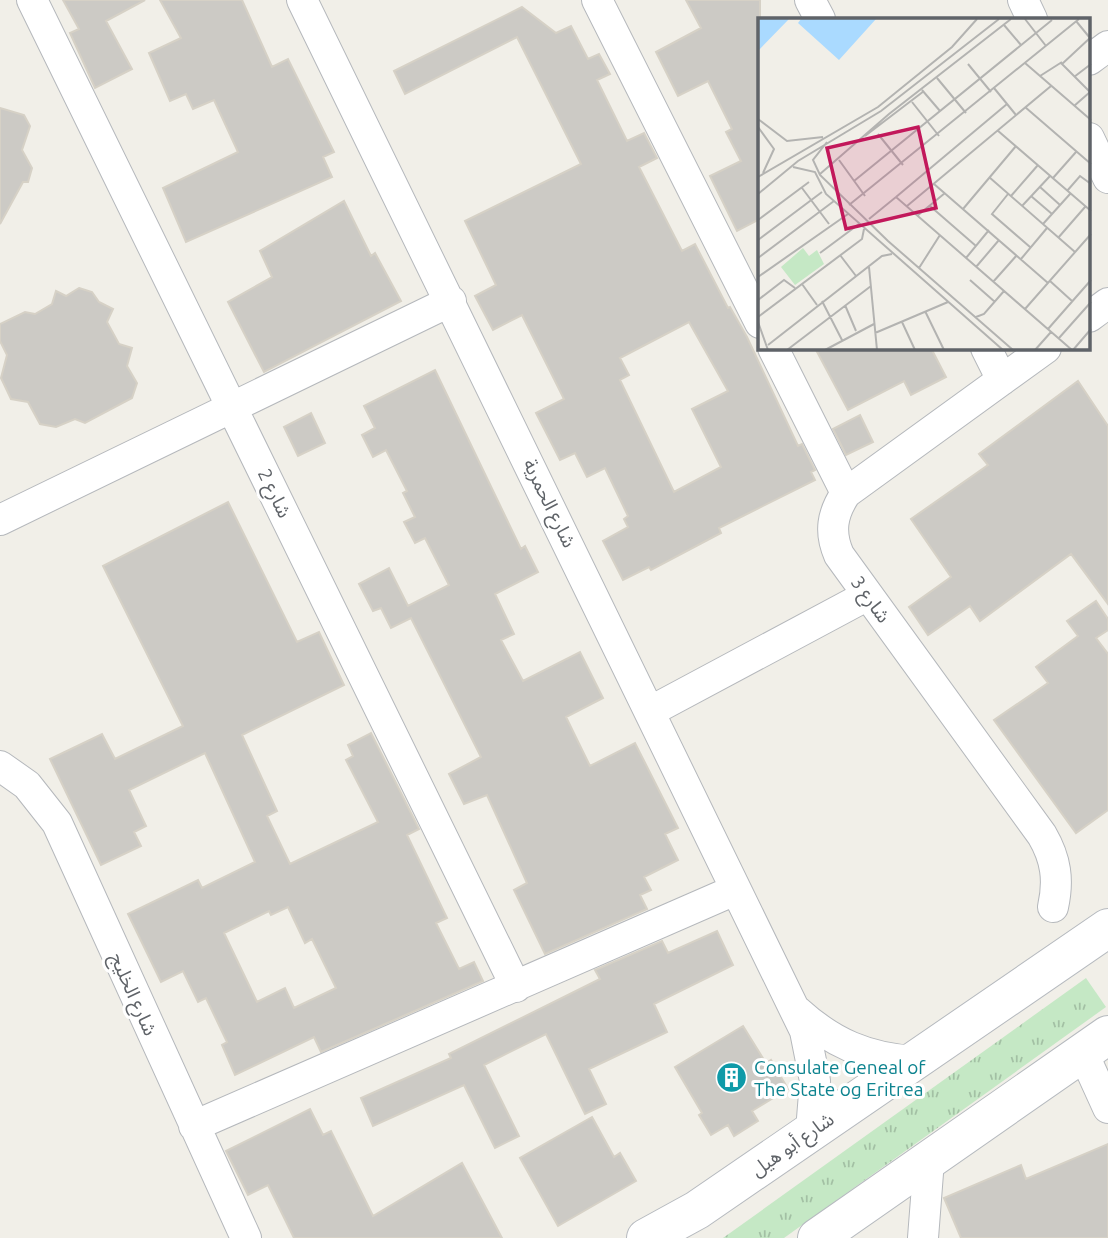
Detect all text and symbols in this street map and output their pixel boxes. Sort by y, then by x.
inset map [758,18,1090,350]
street label: شارع الحمرية [516,455,581,552]
street label: شارع 2 [251,465,296,523]
street label: شارع 3 [844,571,895,628]
street label: شارع الخليج [102,949,162,1040]
place label: Consulate Geneal of The State og Eritrea [754,1056,926,1100]
building icon: Consulate Geneal of The State og Eritrea [714,1061,748,1095]
street label: شارع أبو هيل [746,1107,839,1183]

